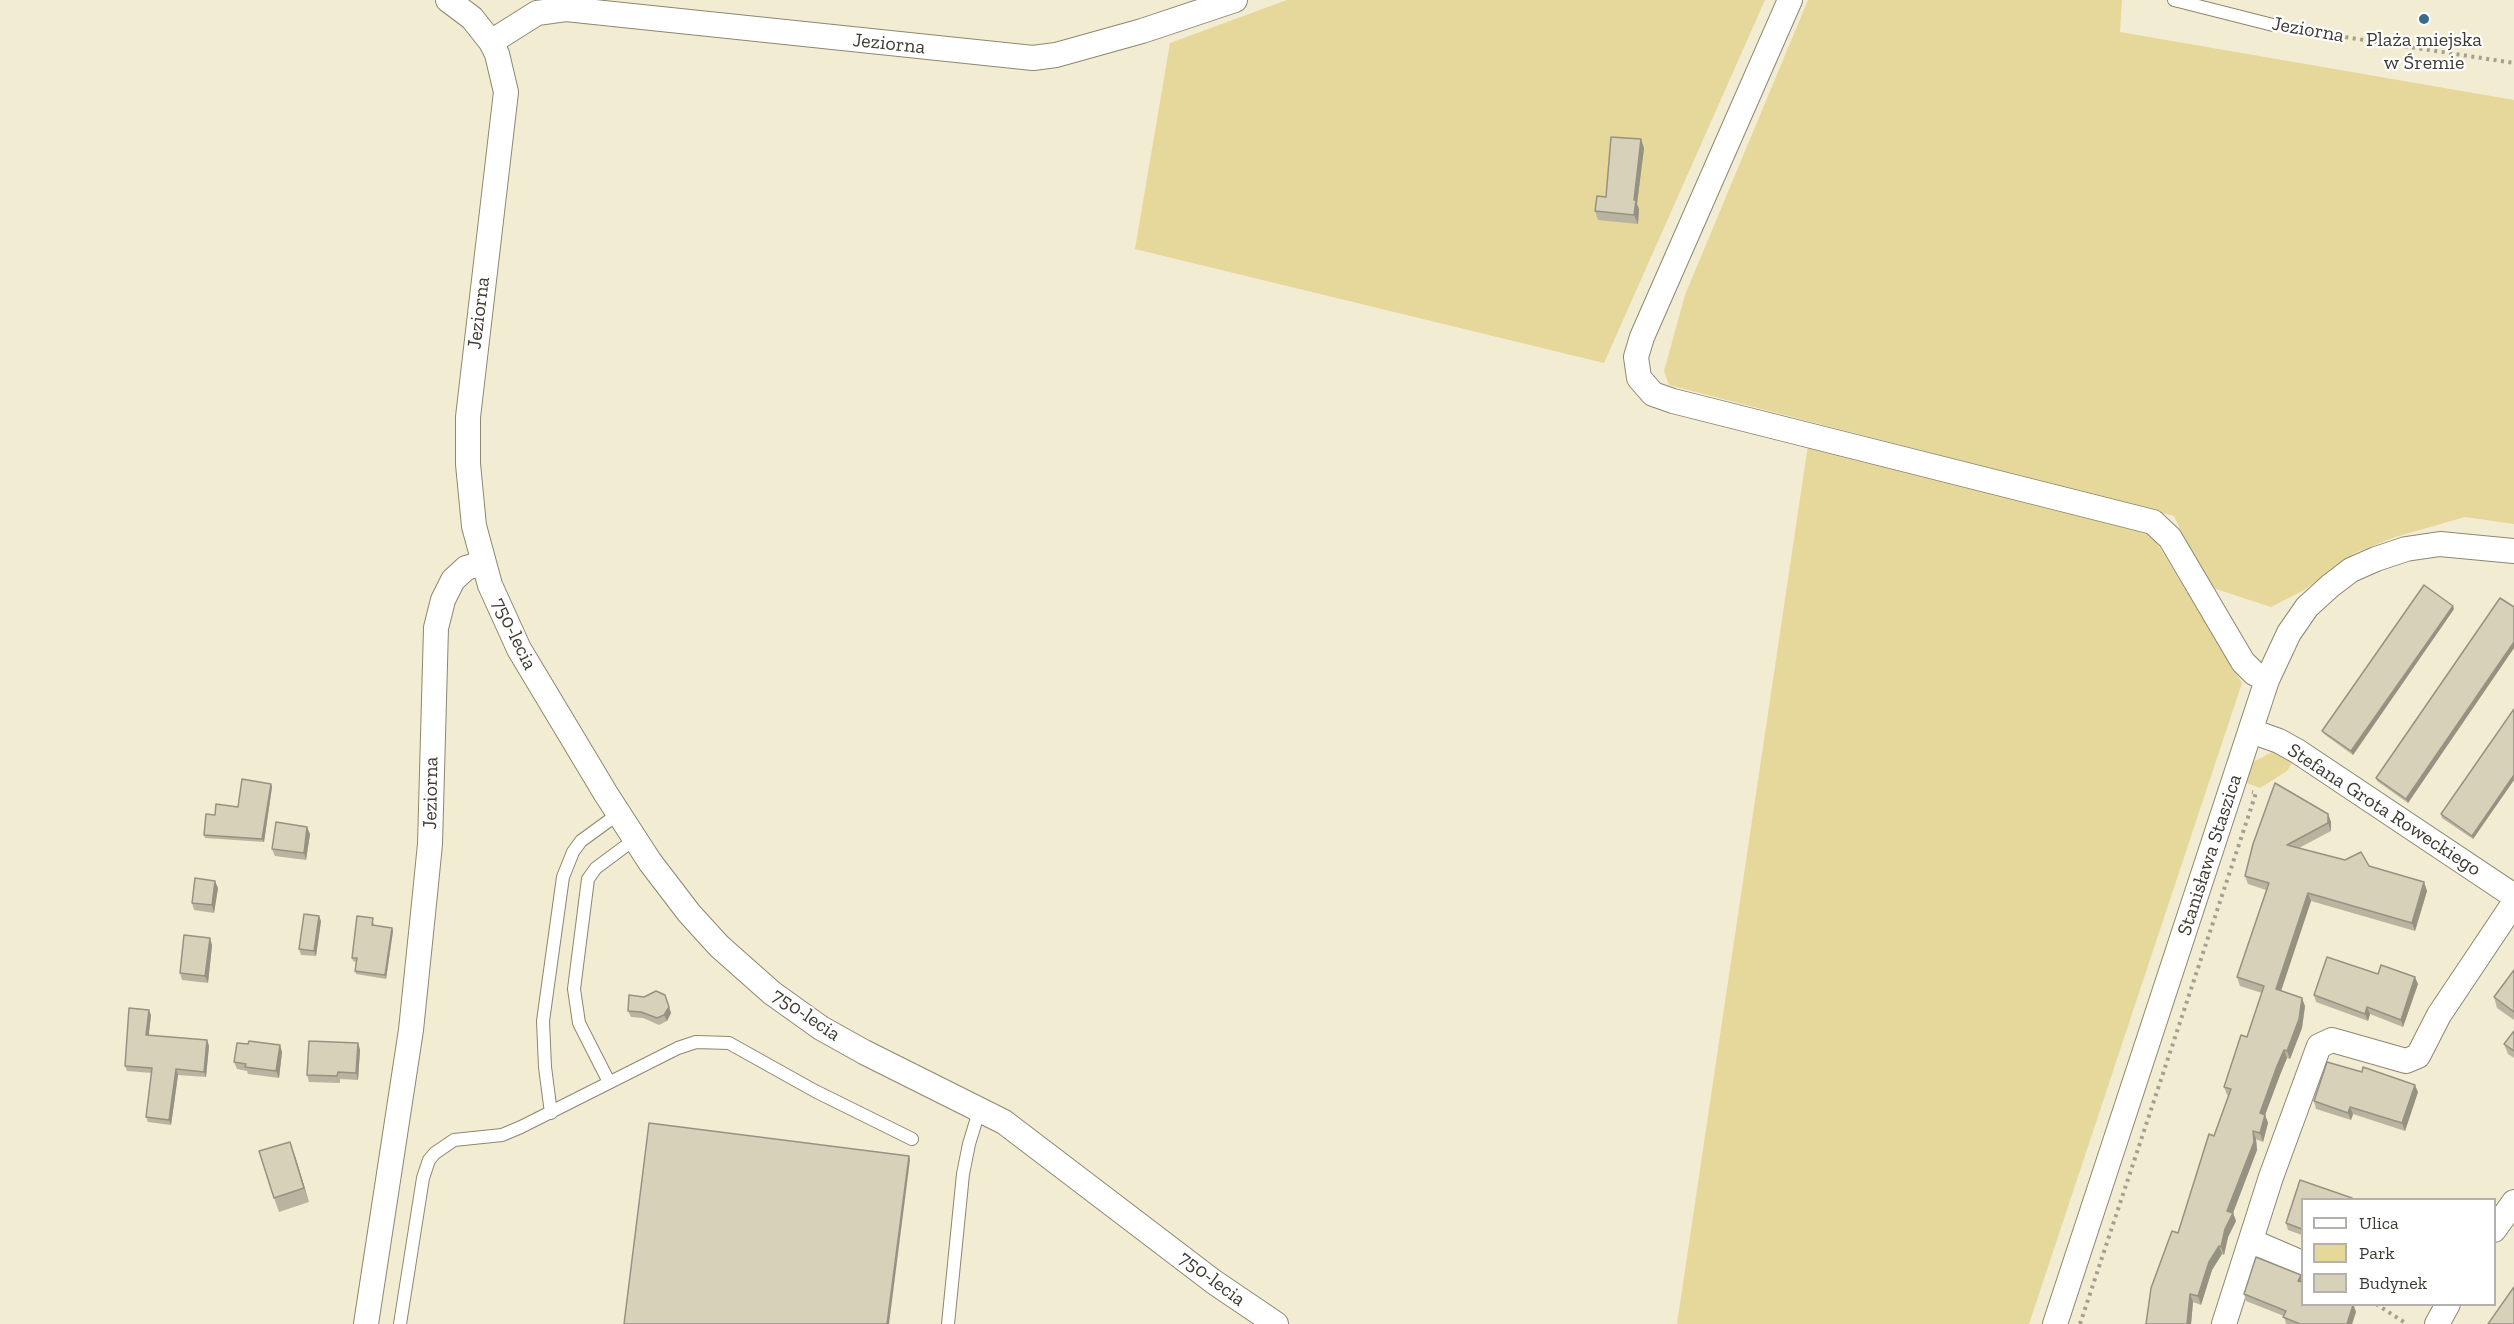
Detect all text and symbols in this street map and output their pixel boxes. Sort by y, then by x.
street label: Jeziorna [2270,12,2346,48]
marker: Plaża miejska w Śremie [2417,12,2431,26]
street label: Jeziorna [852,28,926,60]
place label: Plaża miejska w Śremie [2366,28,2482,75]
street label: Jeziorna [463,275,495,351]
street label: 750-lecia [486,594,542,674]
street label: Stefana Grota Roweckiego [2283,738,2485,882]
street label: Jeziorna [418,756,444,830]
street label: Stanisława Staszica [2173,771,2247,939]
street label: 750-lecia [767,984,845,1046]
legend [2301,1198,2496,1306]
text: Ulica [2359,1212,2399,1234]
text: Park [2359,1242,2395,1264]
street label: 750-lecia [1174,1246,1250,1312]
text: Budynek [2359,1272,2427,1294]

